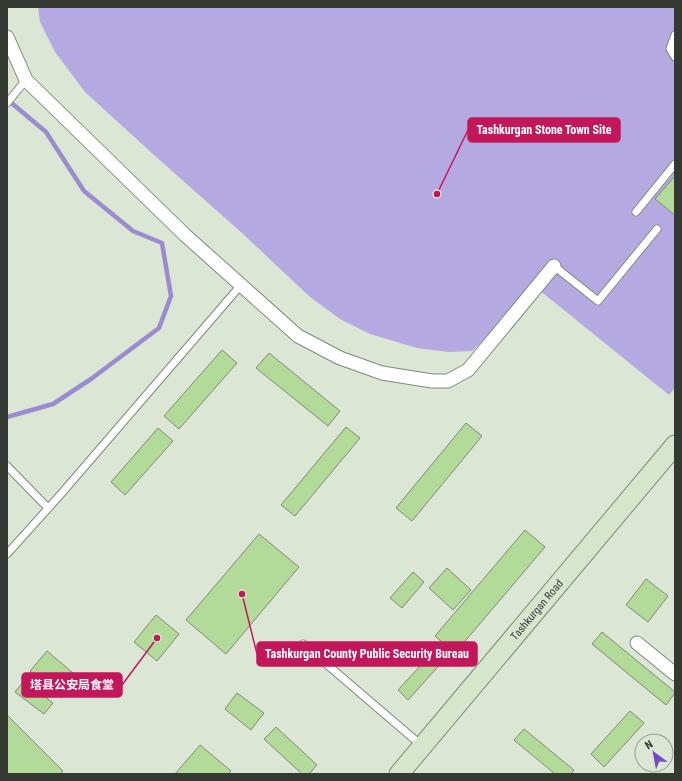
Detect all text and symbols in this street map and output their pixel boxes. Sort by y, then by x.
callout: Tashkurgan Stone Town Site [468,118,620,142]
text: Tashkurgan Stone Town Site [477,123,612,137]
street label: Tashkurgan Road [508,577,566,643]
callout: Tashkurgan County Public Security Bureau [257,642,477,666]
text: Tashkurgan County Public Security Bureau [265,647,469,661]
callout: 塔县公安局食堂 [22,673,122,697]
text: 塔县公安局食堂 [30,678,114,692]
north arrow [634,733,674,773]
text: N [643,738,655,752]

